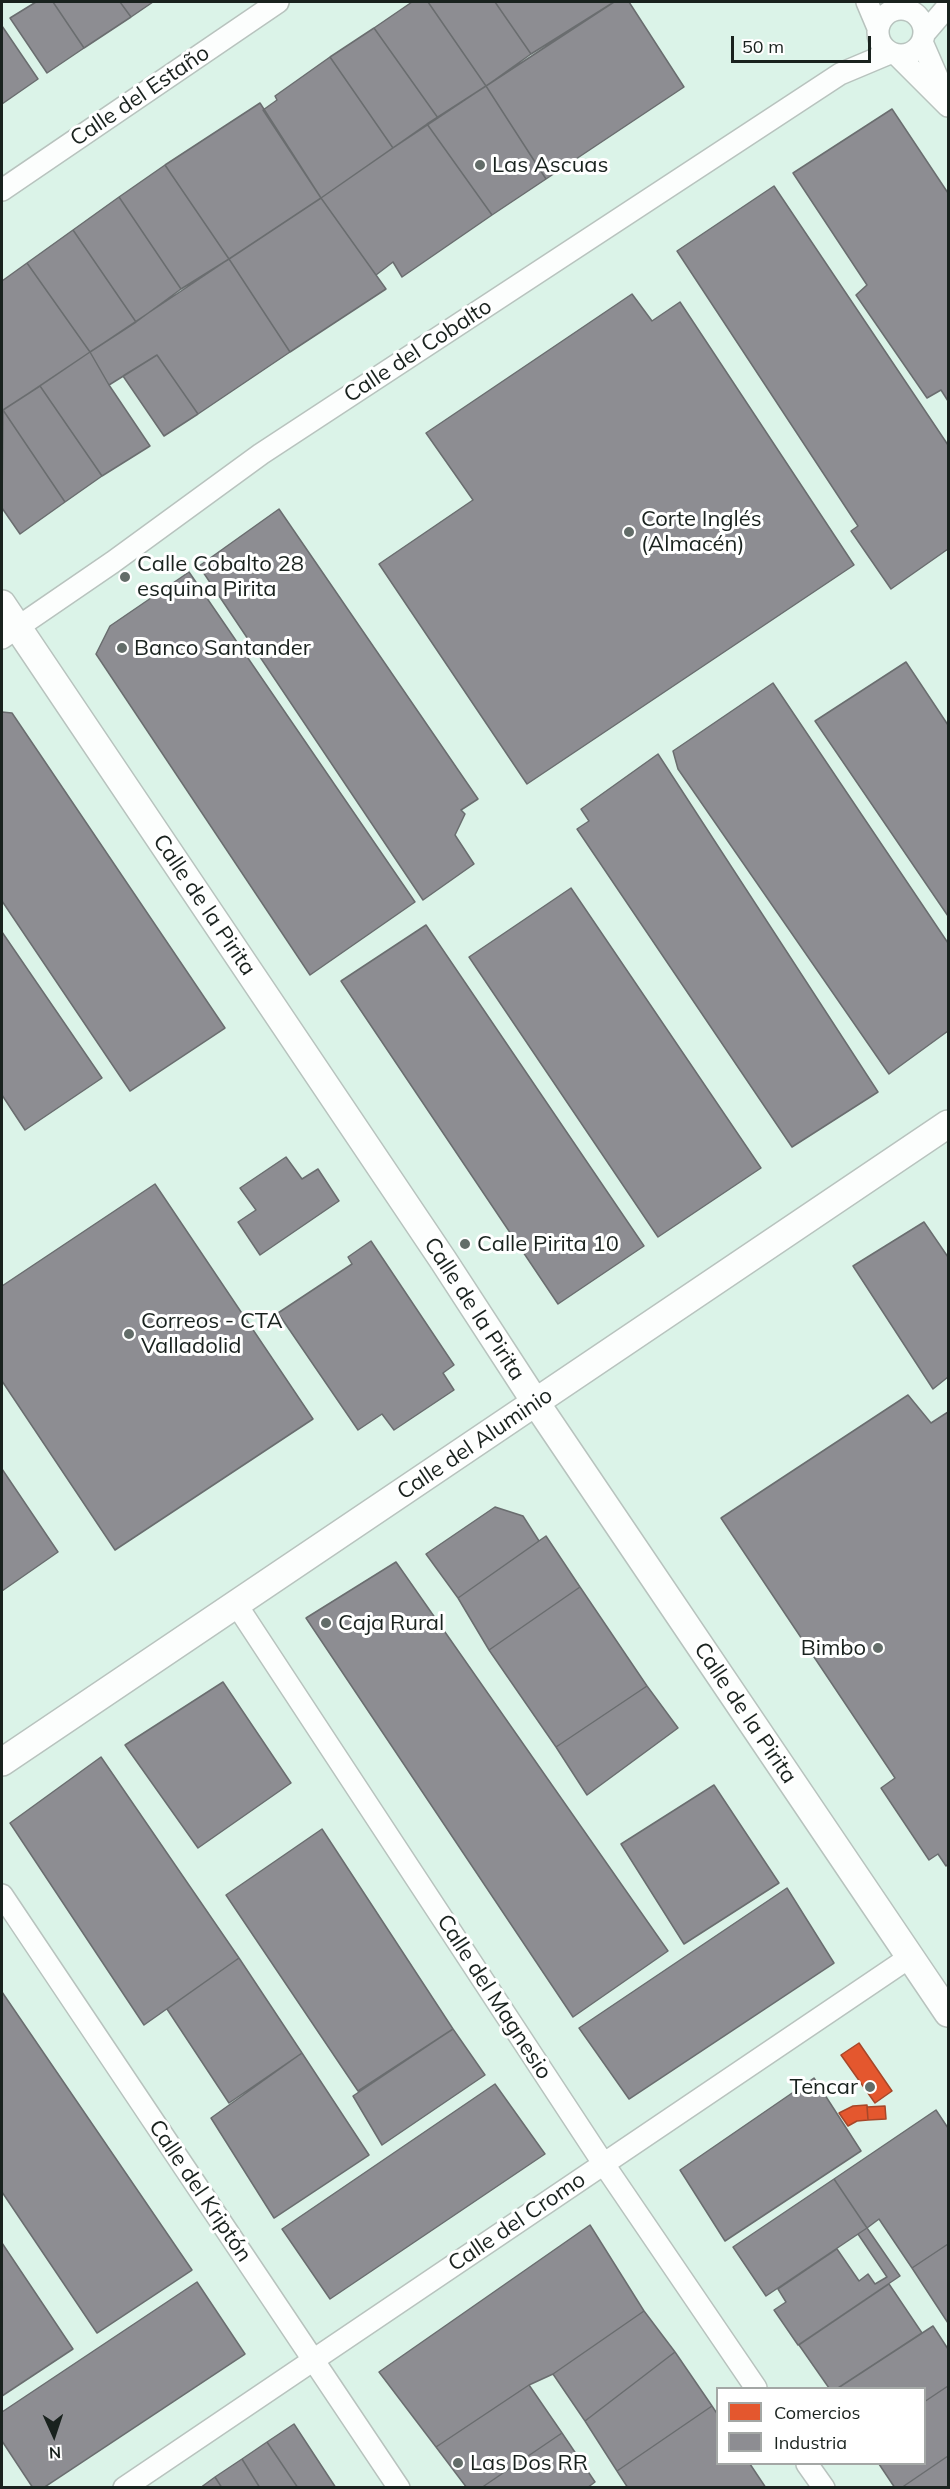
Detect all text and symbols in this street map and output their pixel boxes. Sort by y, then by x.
scale bar [734,24,874,62]
text: 50 m [742,35,784,58]
street label: Calle del Estaño [65,40,215,152]
place label: Las Ascuas [492,152,608,178]
marker: Las Ascuas [473,158,487,172]
street label: Calle del Cobalto [339,293,497,409]
place label: Corte Inglés (Almacén) [641,506,762,558]
marker: Corte Inglés (Almacén) [622,525,636,539]
place label: Calle Cobalto 28 esquina Pirita [137,551,304,602]
marker: Calle Cobalto 28 esquina Pirita [118,570,132,584]
place label: Banco Santander [134,635,311,661]
marker: Banco Santander [115,641,129,655]
street label: Calle de la Pirita [147,829,261,981]
place label: Calle Pirita 10 [477,1231,619,1257]
street label: Calle de la Pirita [418,1233,530,1385]
marker: Calle Pirita 10 [458,1237,472,1251]
place label: Correos - CTA Valladolid [141,1308,283,1360]
marker: Correos - CTA Valladolid [122,1327,136,1341]
street label: Calle del Aluminio [392,1382,558,1506]
place label: Caja Rural [338,1610,444,1636]
marker: Caja Rural [319,1616,333,1630]
place label: Bimbo [801,1635,866,1661]
street label: Calle de la Pirita [688,1637,802,1789]
marker: Bimbo [871,1641,885,1655]
street label: Calle del Magnesio [431,1910,557,2084]
place label: Tencar [790,2074,858,2100]
marker: Tencar [863,2080,877,2094]
street label: Calle del Kriptón [143,2115,257,2267]
street label: Calle del Cromo [443,2166,591,2278]
legend [716,2387,926,2465]
text: Comercios [774,2401,860,2424]
north arrow [24,2405,84,2465]
text: Industria [774,2431,847,2454]
text: N [48,2443,62,2463]
place label: Las Dos RR [470,2450,588,2476]
marker: Las Dos RR [451,2456,465,2470]

